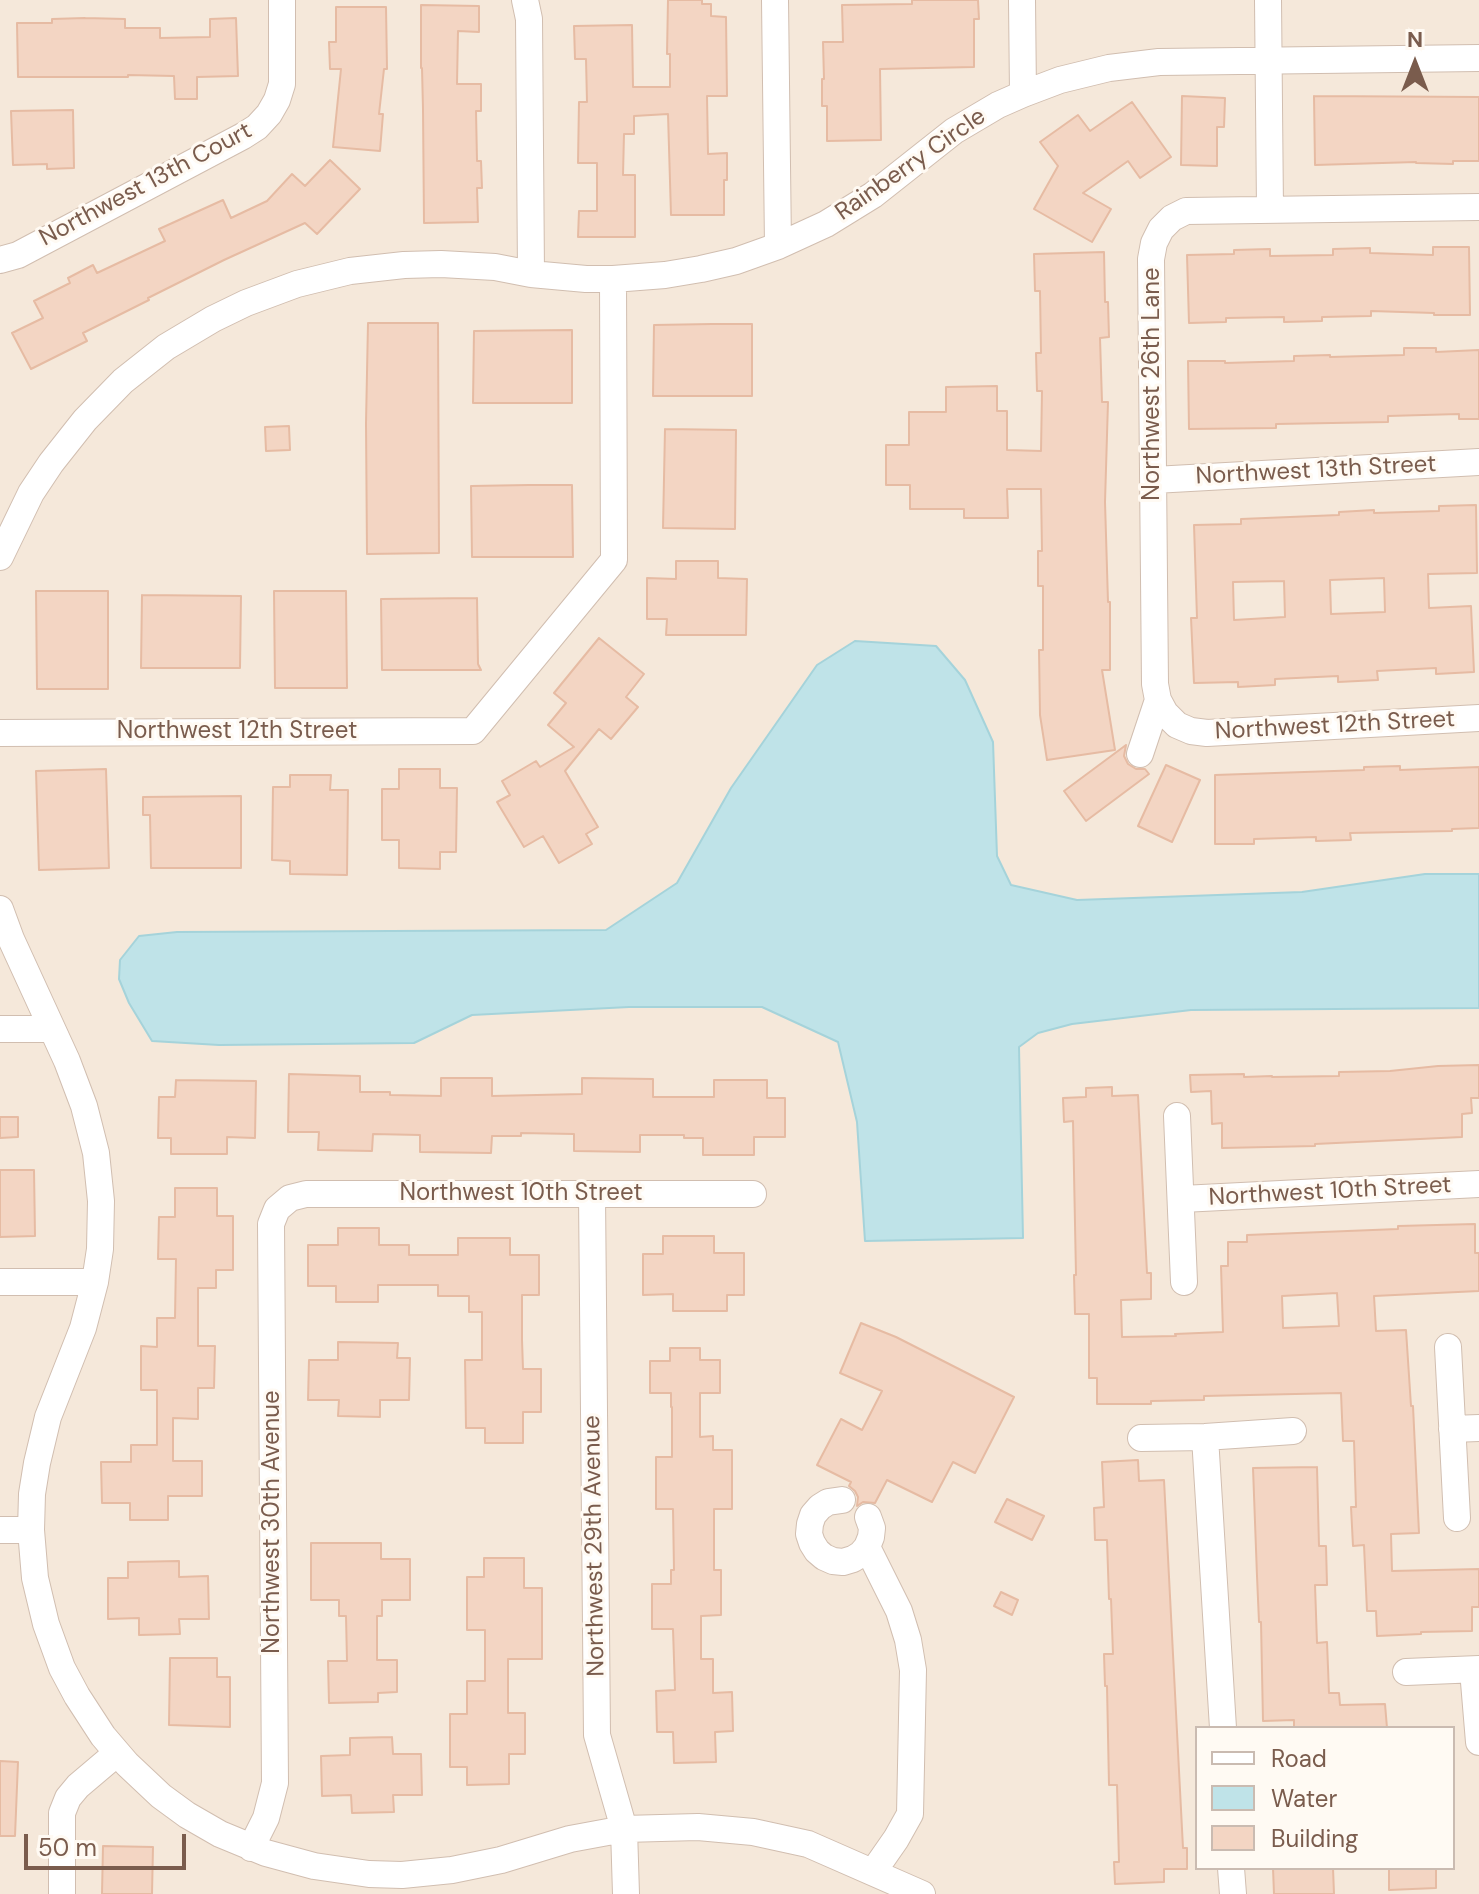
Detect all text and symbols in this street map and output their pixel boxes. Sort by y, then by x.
north arrow [1375,24,1455,104]
text: N [1407,25,1423,54]
street label: Rainberry Circle [830,103,992,227]
street label: Northwest 13th Court [35,117,257,253]
street label: Northwest 26th Lane [1139,267,1167,501]
street label: Northwest 13th Street [1195,450,1437,492]
street label: Northwest 12th Street [1214,705,1456,747]
street label: Northwest 12th Street [117,718,357,746]
street label: Northwest 10th Street [1208,1171,1452,1213]
street label: Northwest 10th Street [399,1180,643,1208]
street label: Northwest 30th Avenue [259,1390,287,1654]
street label: Northwest 29th Avenue [578,1415,612,1677]
legend [1195,1726,1455,1870]
text: Road [1271,1743,1327,1774]
text: Water [1271,1783,1337,1814]
scale bar [28,1818,190,1868]
text: Building [1271,1823,1358,1854]
text: 50 m [38,1832,97,1863]

